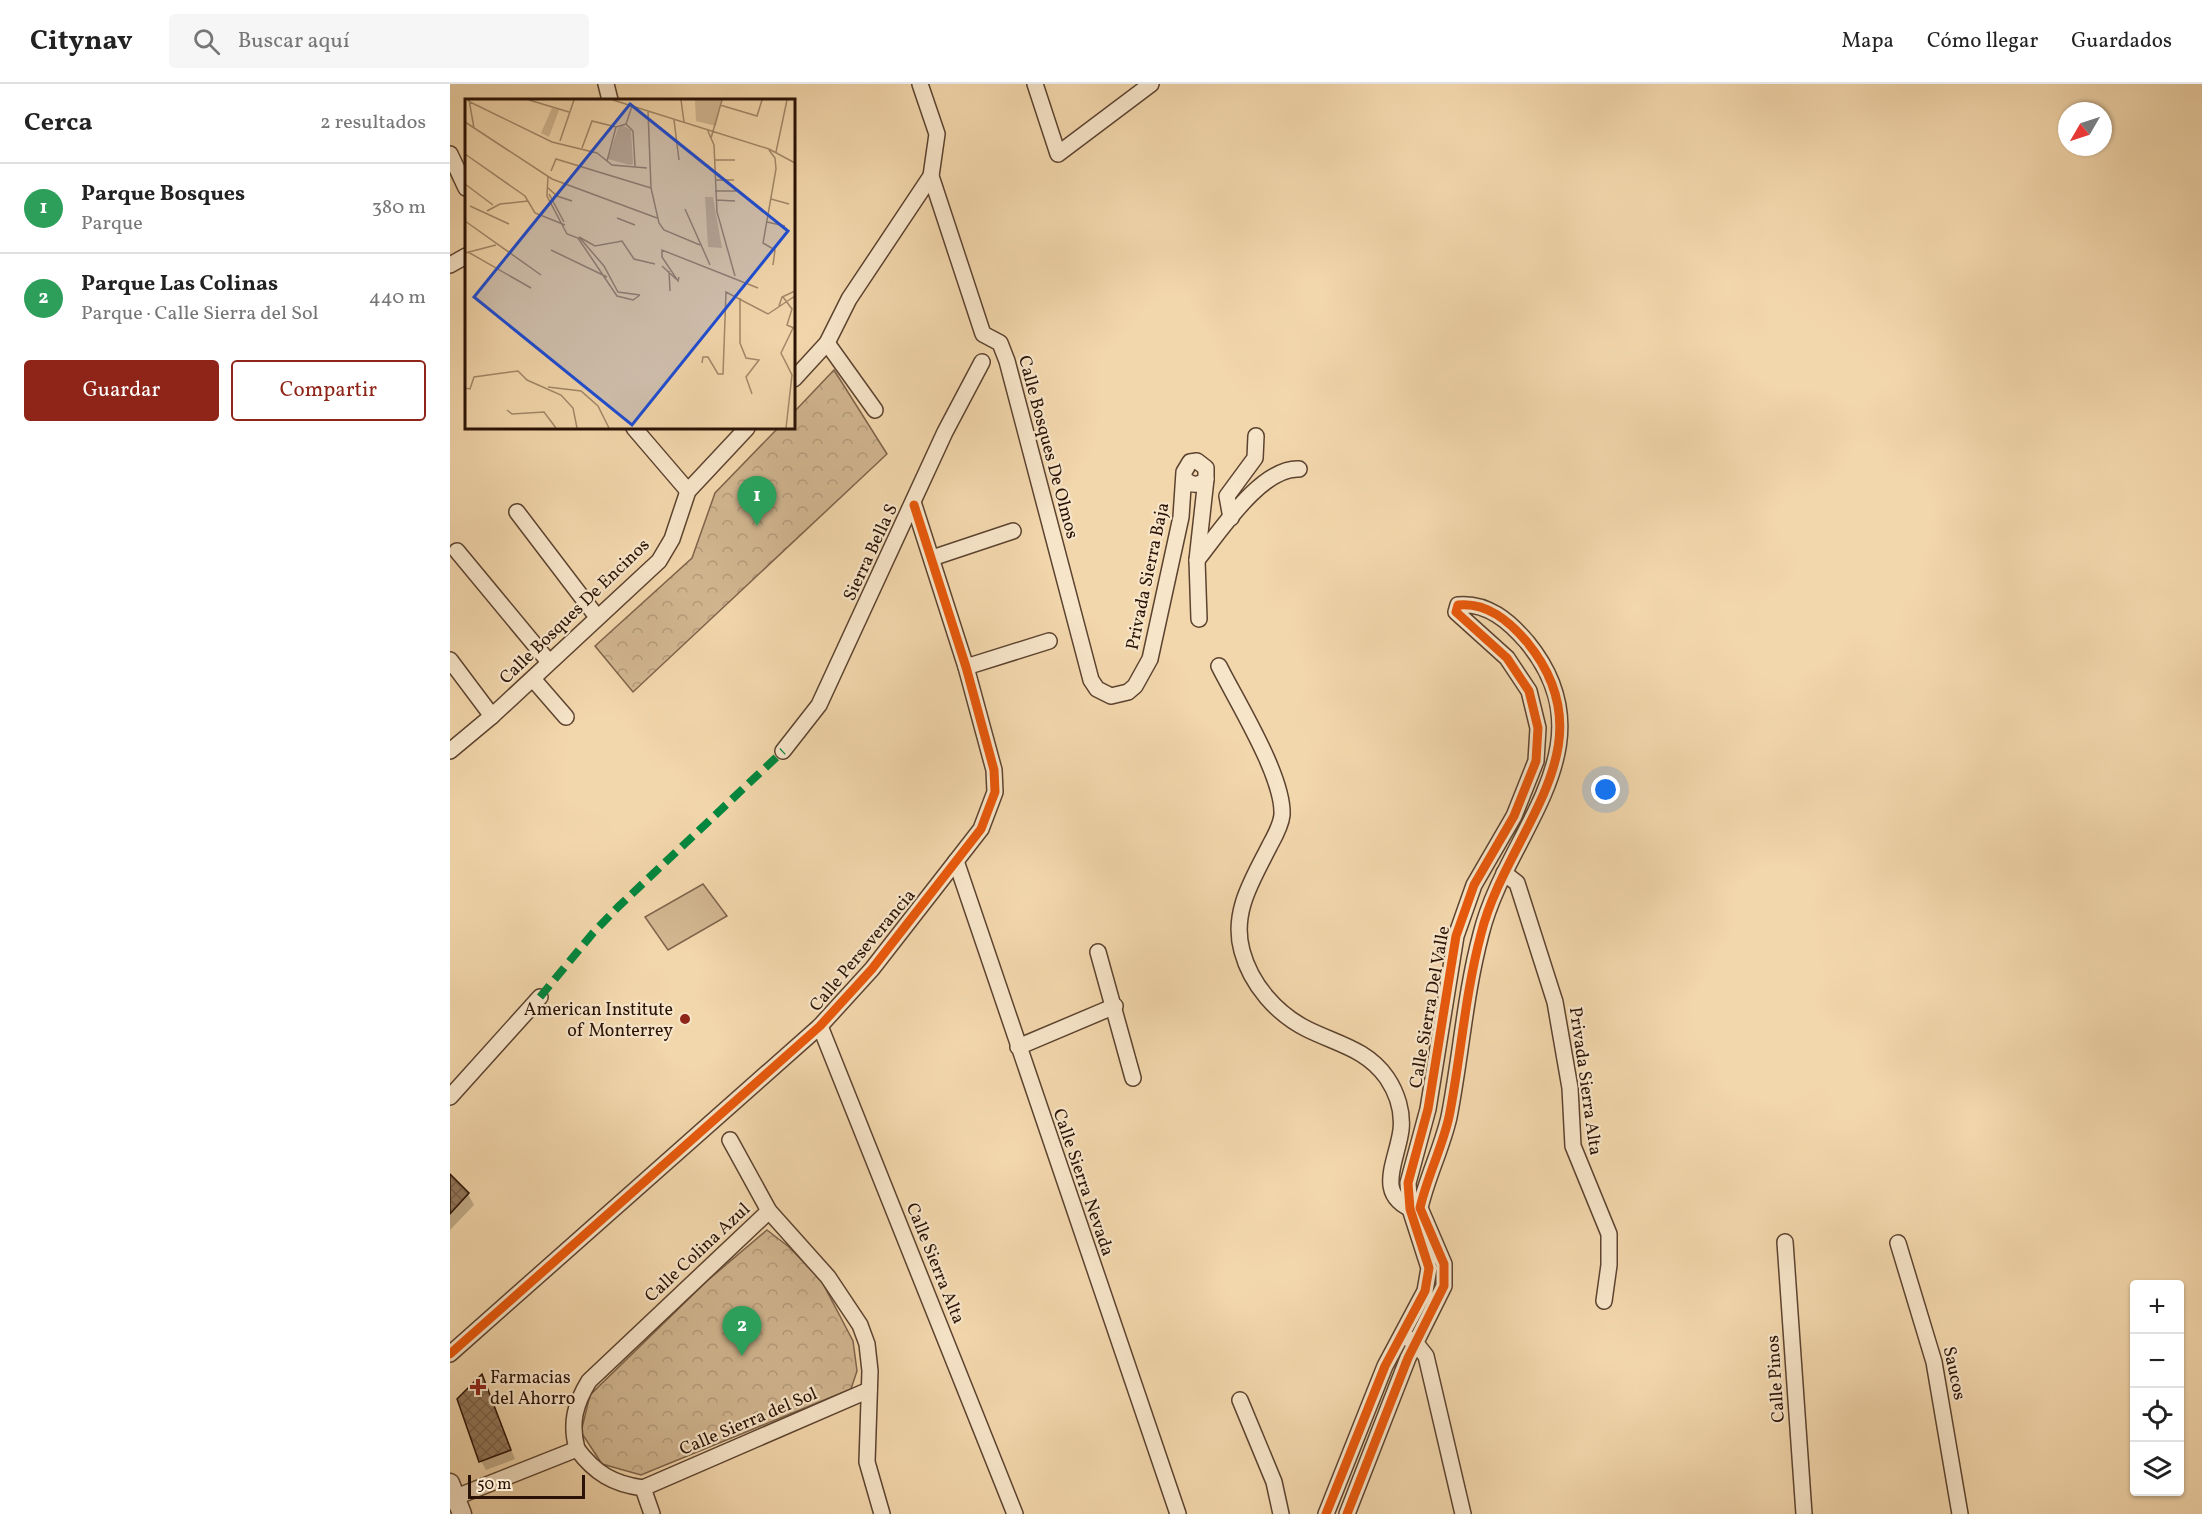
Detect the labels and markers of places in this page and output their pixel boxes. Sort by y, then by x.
pin: 1 [738,476,776,526]
place label: American Institute of Monterrey [524,998,673,1044]
marker: American Institute of Monterrey [678,1012,692,1026]
pin: 2 [722,1306,762,1356]
place label: Farmacias del Ahorro [490,1366,575,1412]
marker: Farmacias del Ahorro [471,1380,485,1394]

